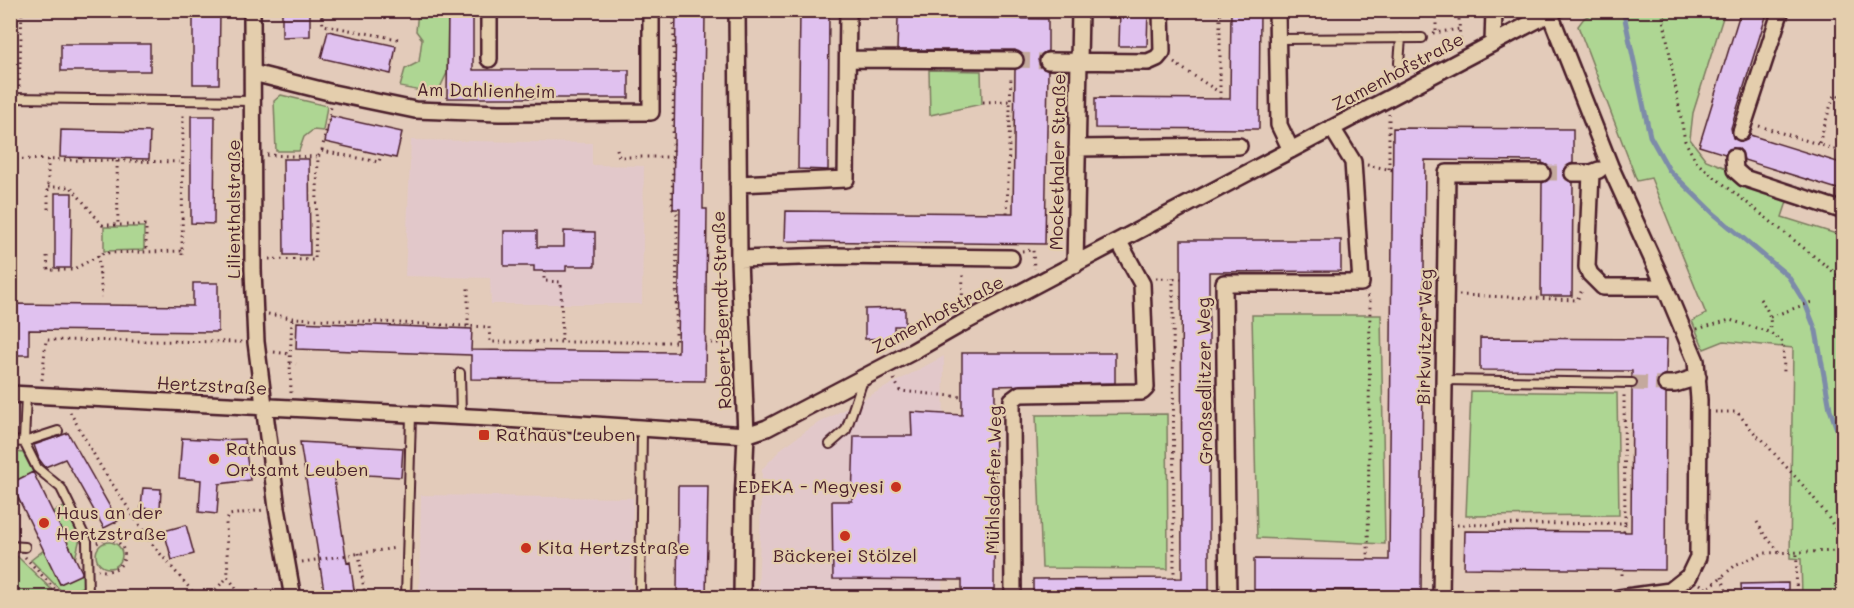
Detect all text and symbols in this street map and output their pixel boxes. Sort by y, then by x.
street label: Zamenhofstraße [1327,26,1468,116]
street label: Mockethaler Straße [1043,73,1071,251]
street label: Am Dahlienheim [417,77,556,103]
street label: Lilienthalstraße [221,139,245,279]
street label: Robert-Berndt-Straße [706,210,736,410]
street label: Zamenhofstraße [867,269,1008,359]
street label: Birkwitzer Weg [1411,269,1437,405]
street label: Großsedlitzer Weg [1191,297,1217,465]
street label: Hertzstraße [156,370,268,400]
street label: Mühlsdorfer Weg [980,405,1006,555]
place label: Rathaus Leuben [496,422,635,446]
marker: Rathaus Leuben [477,428,491,442]
place label: Rathaus Ortsamt Leuben [226,436,368,481]
marker: Rathaus Ortsamt Leuben [207,452,221,466]
place label: EDEKA - Megyesi [738,474,884,498]
marker: EDEKA - Megyesi [889,480,903,494]
place label: Haus an der Hertzstraße [56,500,166,545]
marker: Haus an der Hertzstraße [37,516,51,530]
marker: Bäckerei Stölzel [838,529,852,543]
place label: Kita Hertzstraße [538,535,690,559]
marker: Kita Hertzstraße [519,541,533,555]
place label: Bäckerei Stölzel [773,543,917,567]

